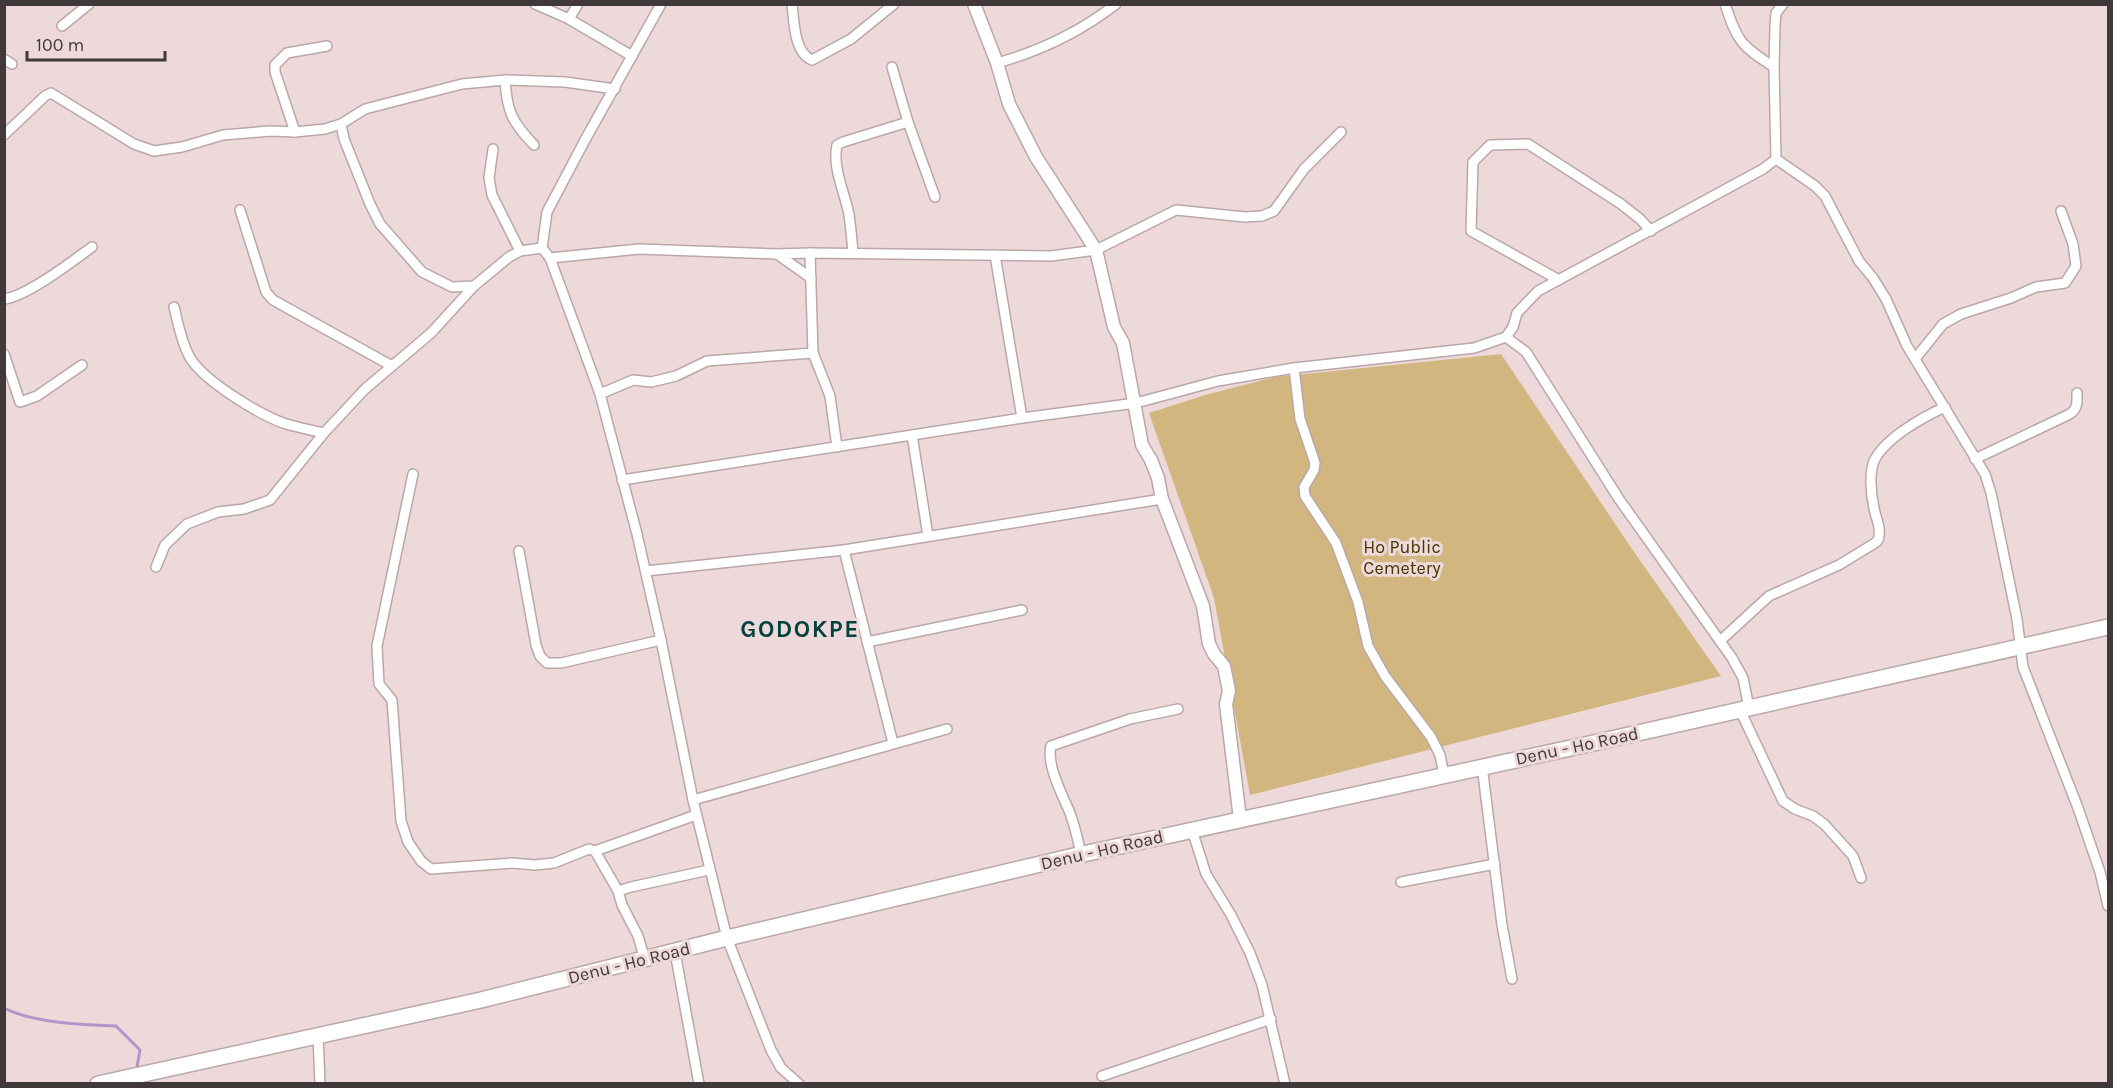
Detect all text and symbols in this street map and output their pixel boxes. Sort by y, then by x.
scale bar [27,24,165,62]
text: 100 m [36,34,84,56]
park label: Ho Public Cemetery [1363,536,1441,579]
district label: GODOKPE [740,615,860,643]
street label: Denu - Ho Road [1513,722,1641,770]
street label: Denu - Ho Road [1038,825,1166,875]
street label: Denu - Ho Road [566,937,692,989]

